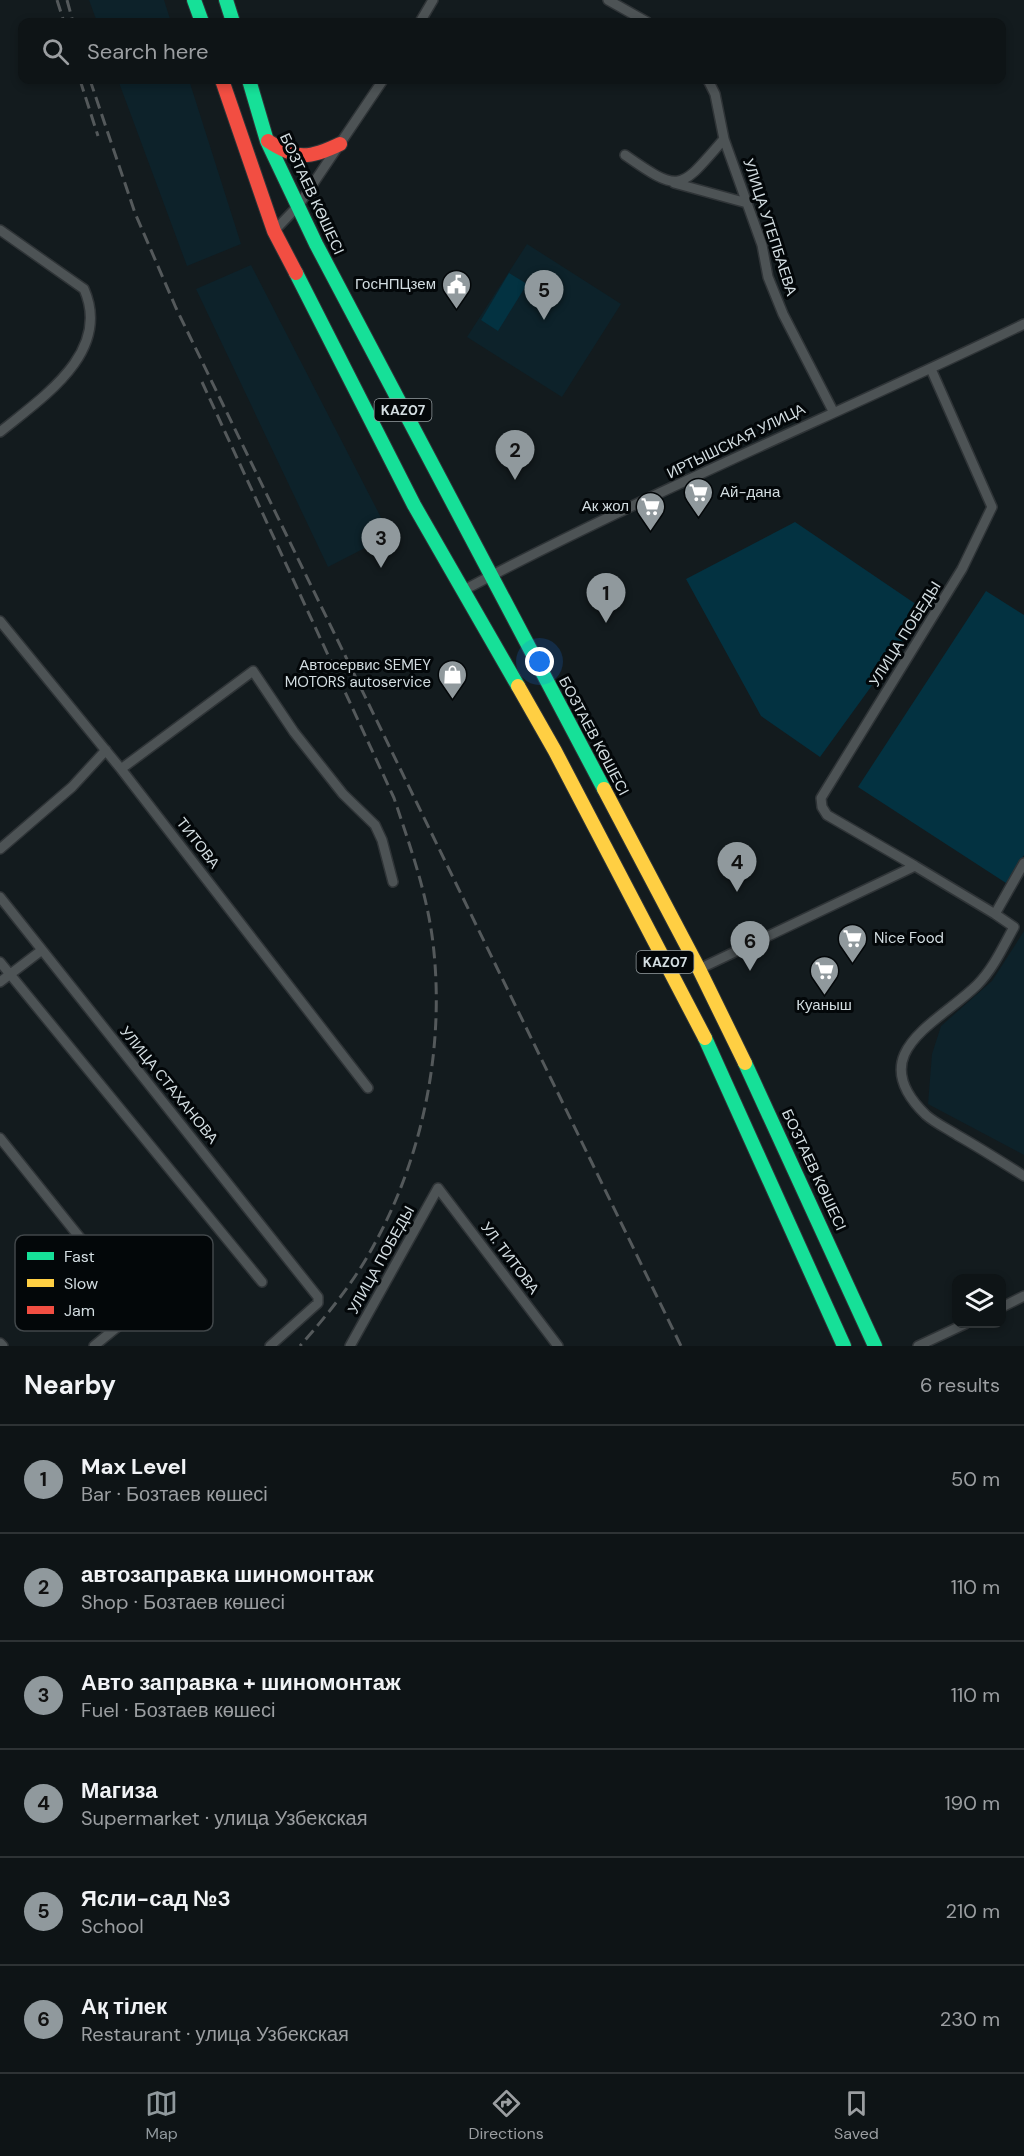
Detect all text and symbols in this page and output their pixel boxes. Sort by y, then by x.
search box [18,18,1006,84]
icon: search [39,35,72,68]
text: Search here [87,37,208,66]
street label: БОЗТАЕВ КӨШЕСІ [275,130,349,258]
street label: УЛИЦА УТЕПБАЕВА [738,156,802,298]
public building icon: ГосНПЦзем [441,268,473,310]
pin: 5 [524,270,564,320]
place label: ГосНПЦзем [355,274,436,294]
road number: KAZ07 [374,399,432,421]
street label: ИРТЫШСКАЯ УЛИЦА [664,399,808,483]
pin: 2 [496,430,534,480]
supermarket icon: Ай-дана [683,476,715,518]
place label: Ай-дана [720,482,781,502]
supermarket icon: Ак жол [634,490,666,532]
place label: Ак жол [582,496,629,516]
pin: 3 [362,518,400,568]
pin: 1 [586,574,626,623]
street label: УЛИЦА ПОБЕДЫ [865,578,945,690]
your location [525,647,554,676]
place label: Автосервис SEMEY MOTORS autoservice [285,655,431,692]
shop icon: Автосервис SEMEY MOTORS autoservice [436,658,468,700]
street label: БОЗТАЕВ КӨШЕСІ [554,673,634,799]
street label: ТИТОВА [172,813,224,873]
pin: 4 [718,842,756,892]
pin: 6 [730,922,770,971]
supermarket icon: Nice Food [837,922,869,964]
place label: Nice Food [874,928,944,948]
road number: KAZ07 [636,951,694,973]
supermarket icon: Куаныш [808,954,840,996]
place label: Куаныш [796,995,852,1015]
street label: УЛИЦА СТАХАНОВА [115,1022,223,1148]
street label: БОЗТАЕВ КӨШЕСІ [777,1106,851,1234]
street label: УЛИЦА ПОБЕДЫ [343,1202,419,1318]
street label: УЛ. ТИТОВА [476,1218,544,1298]
legend [15,1235,213,1331]
text: Fast [64,1246,95,1267]
text: Slow [64,1273,98,1294]
map controls [952,1274,1006,1328]
button: layers [952,1274,1006,1328]
text: Jam [64,1300,95,1321]
text: Nearby [24,1368,116,1402]
text: 6 results [920,1372,1000,1398]
text: Max Level [81,1452,187,1481]
text: 1 [40,1466,47,1492]
text: 50 m [951,1466,1000,1492]
text: Bar · Бозтаев көшесі [81,1481,268,1507]
text: автозаправка шиномонтаж [81,1560,374,1589]
text: 2 [38,1574,49,1600]
text: 110 m [951,1574,1000,1600]
text: Shop · Бозтаев көшесі [81,1589,285,1615]
text: Авто заправка + шиномонтаж [81,1668,401,1697]
text: 3 [37,1682,50,1708]
text: 110 m [951,1682,1000,1708]
text: Fuel · Бозтаев көшесі [81,1697,275,1723]
text: Магиза [81,1776,157,1805]
text: 4 [37,1790,50,1816]
text: 190 m [944,1790,1000,1816]
text: Supermarket · улица Узбекская [81,1805,368,1831]
text: Ясли-сад №3 [81,1884,231,1913]
text: 5 [37,1898,50,1924]
text: 210 m [945,1898,1000,1924]
text: School [81,1913,144,1939]
text: Ақ тілек [81,1992,167,2021]
text: 6 [37,2006,50,2032]
text: 230 m [940,2006,1000,2032]
text: Restaurant · улица Узбекская [81,2021,349,2047]
tab: Map [145,2087,178,2144]
tab: Directions [468,2087,544,2144]
tab: Saved [834,2087,879,2144]

